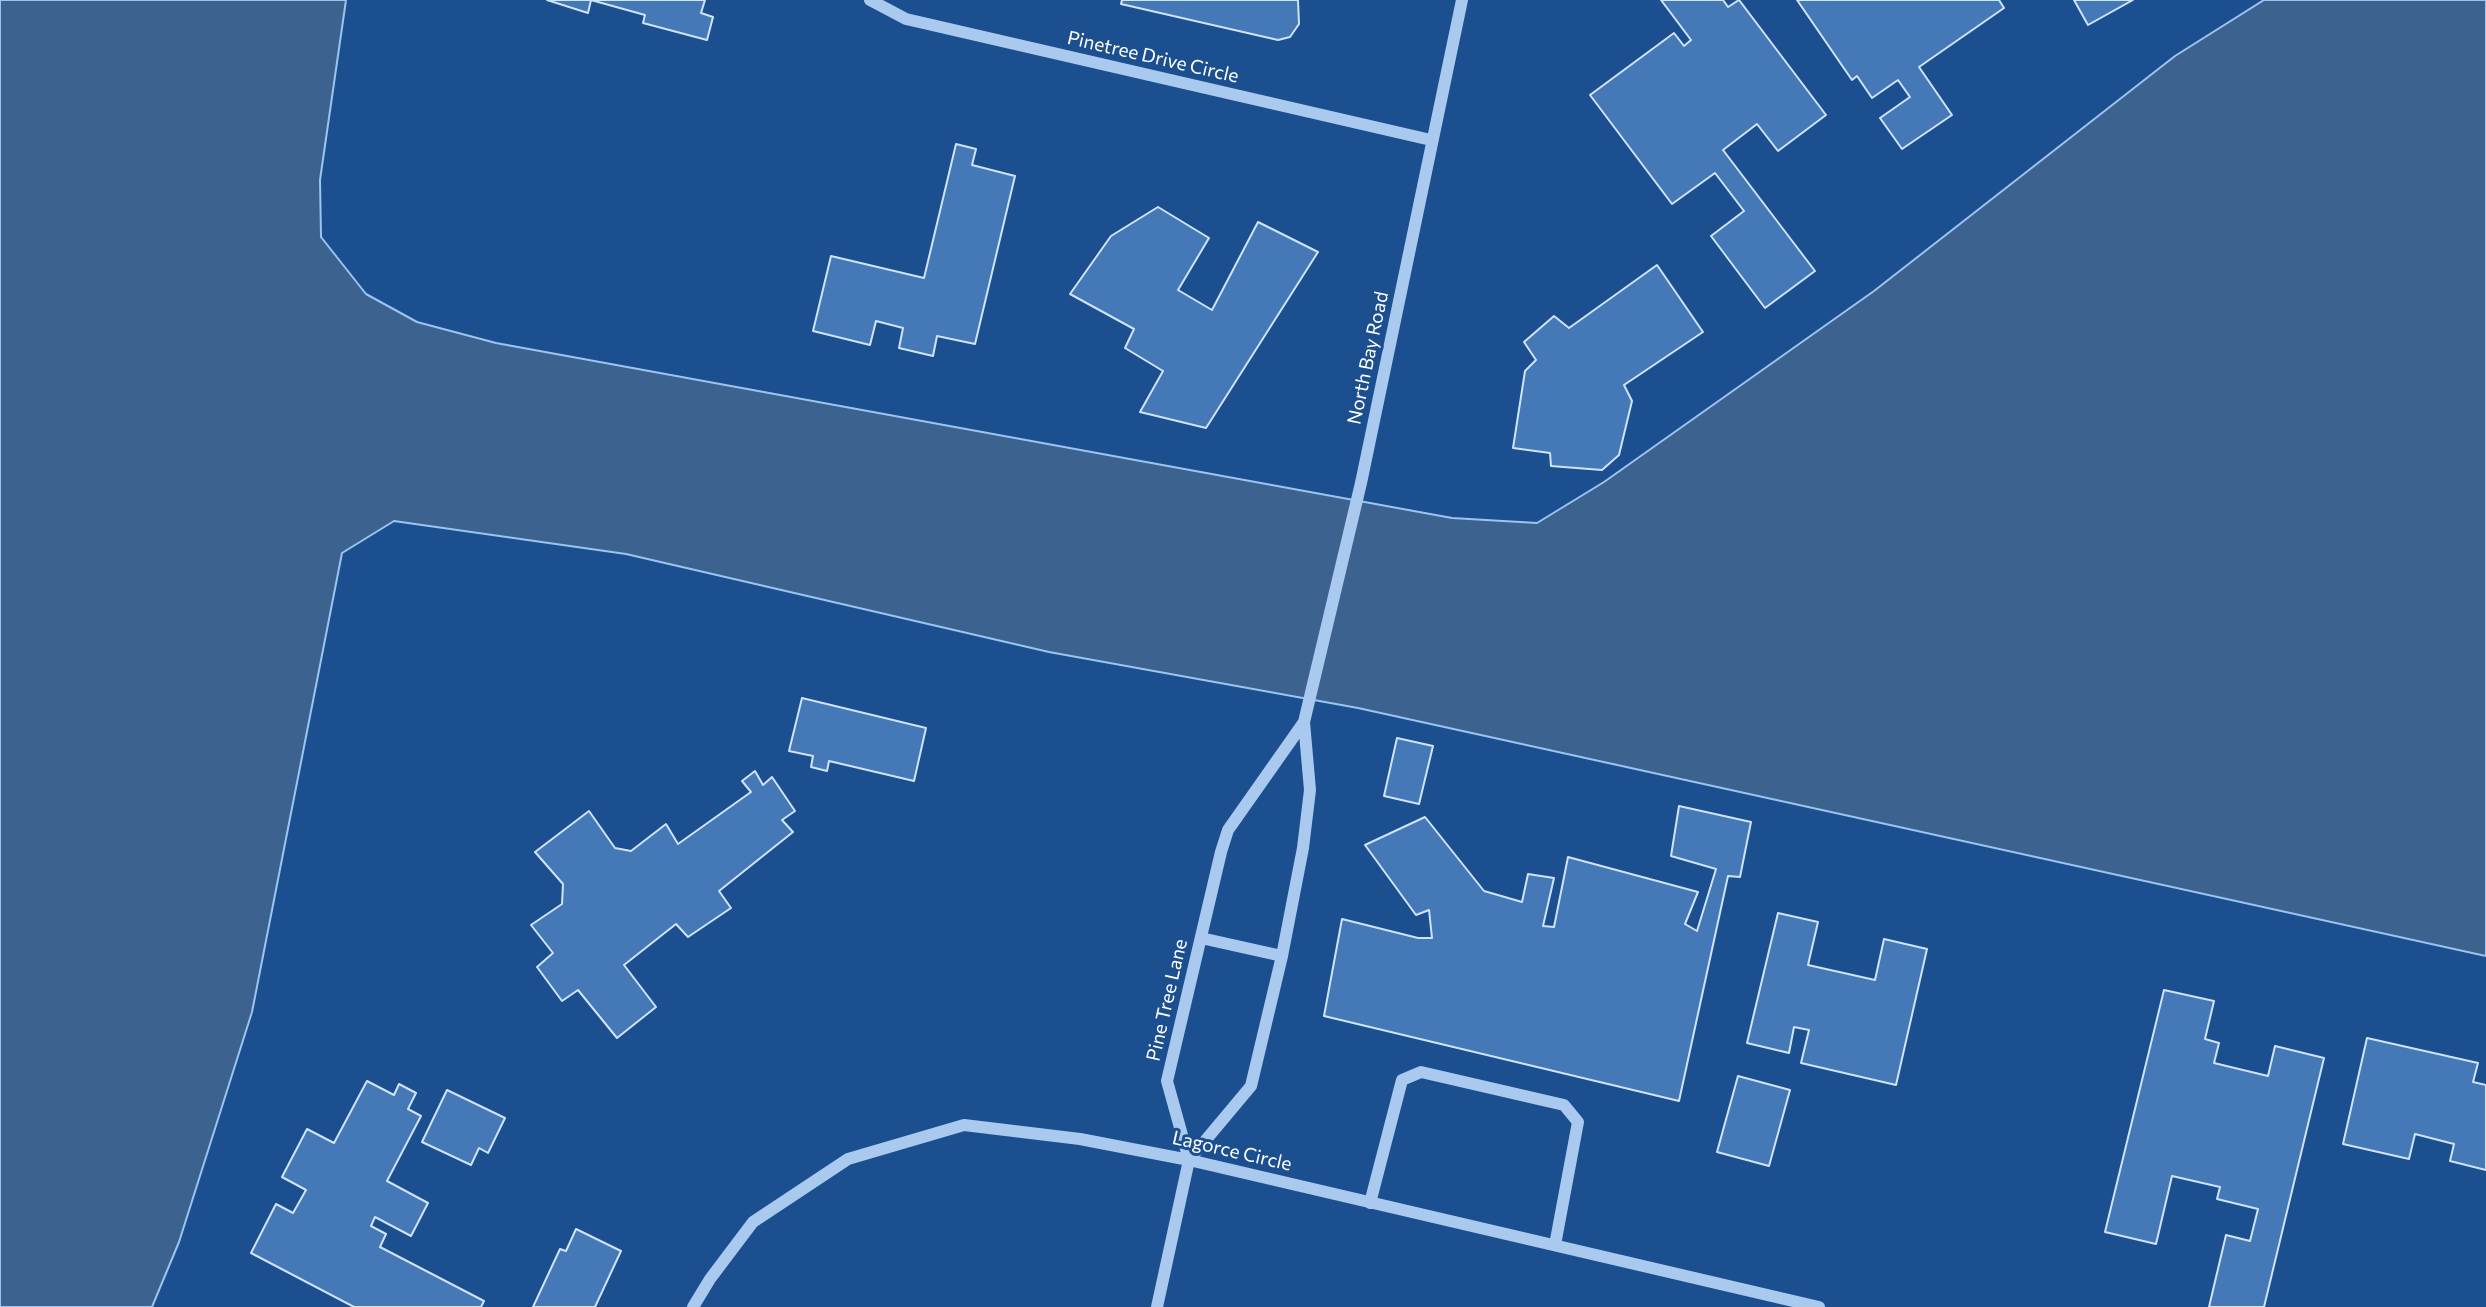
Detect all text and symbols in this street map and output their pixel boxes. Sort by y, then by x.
street label: Pinetree Drive Circle [1065,26,1241,88]
street label: North Bay Road [1343,289,1393,427]
street label: Pine Tree Lane [1142,937,1192,1063]
street label: Lagorce Circle [1170,1126,1294,1176]

